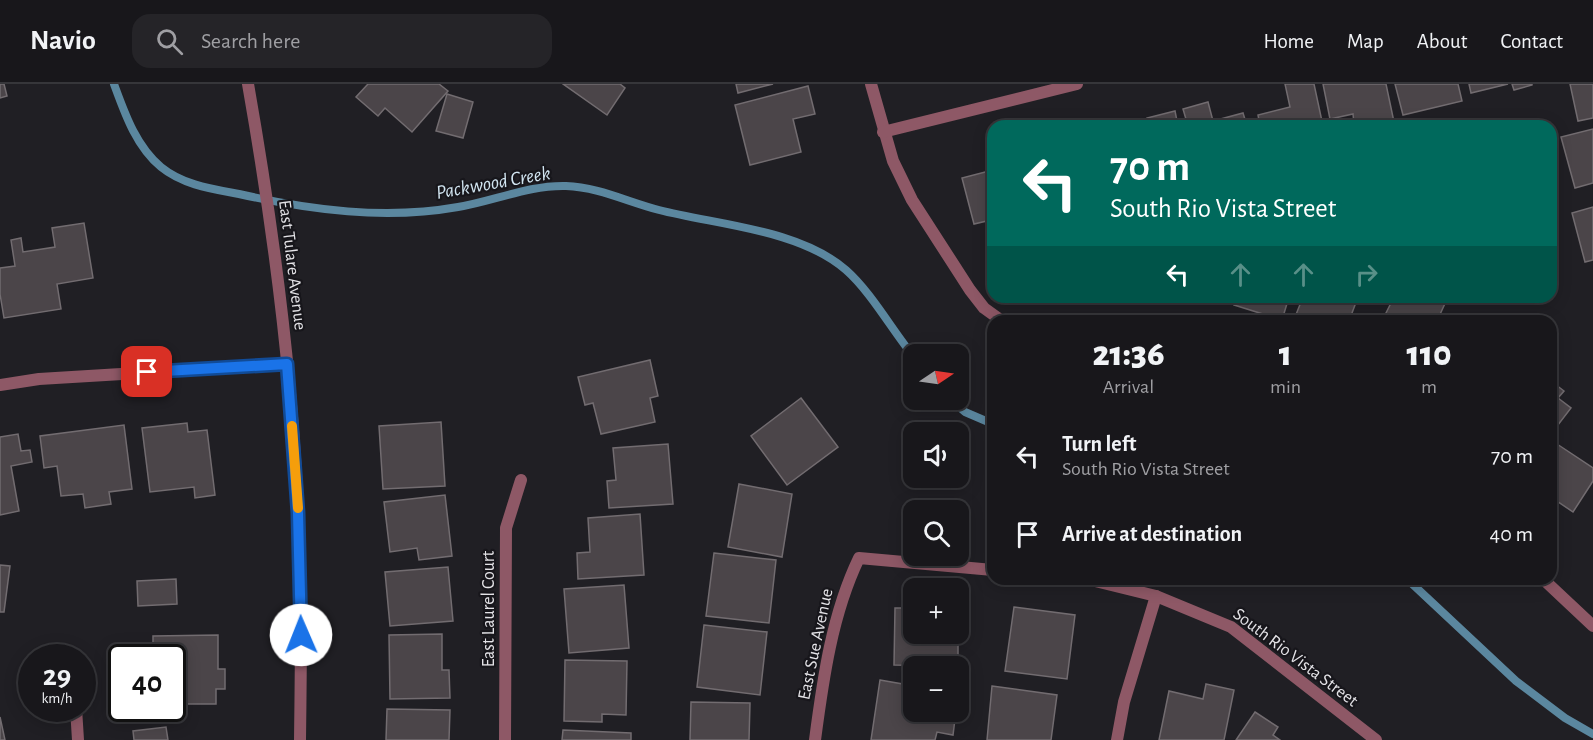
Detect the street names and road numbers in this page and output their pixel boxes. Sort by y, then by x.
street label: East Tulare Avenue [275,199,309,331]
street label: East Laurel Court [480,550,498,667]
street label: East Sue Avenue [795,587,837,702]
street label: South Rio Vista Street [1230,605,1361,711]

